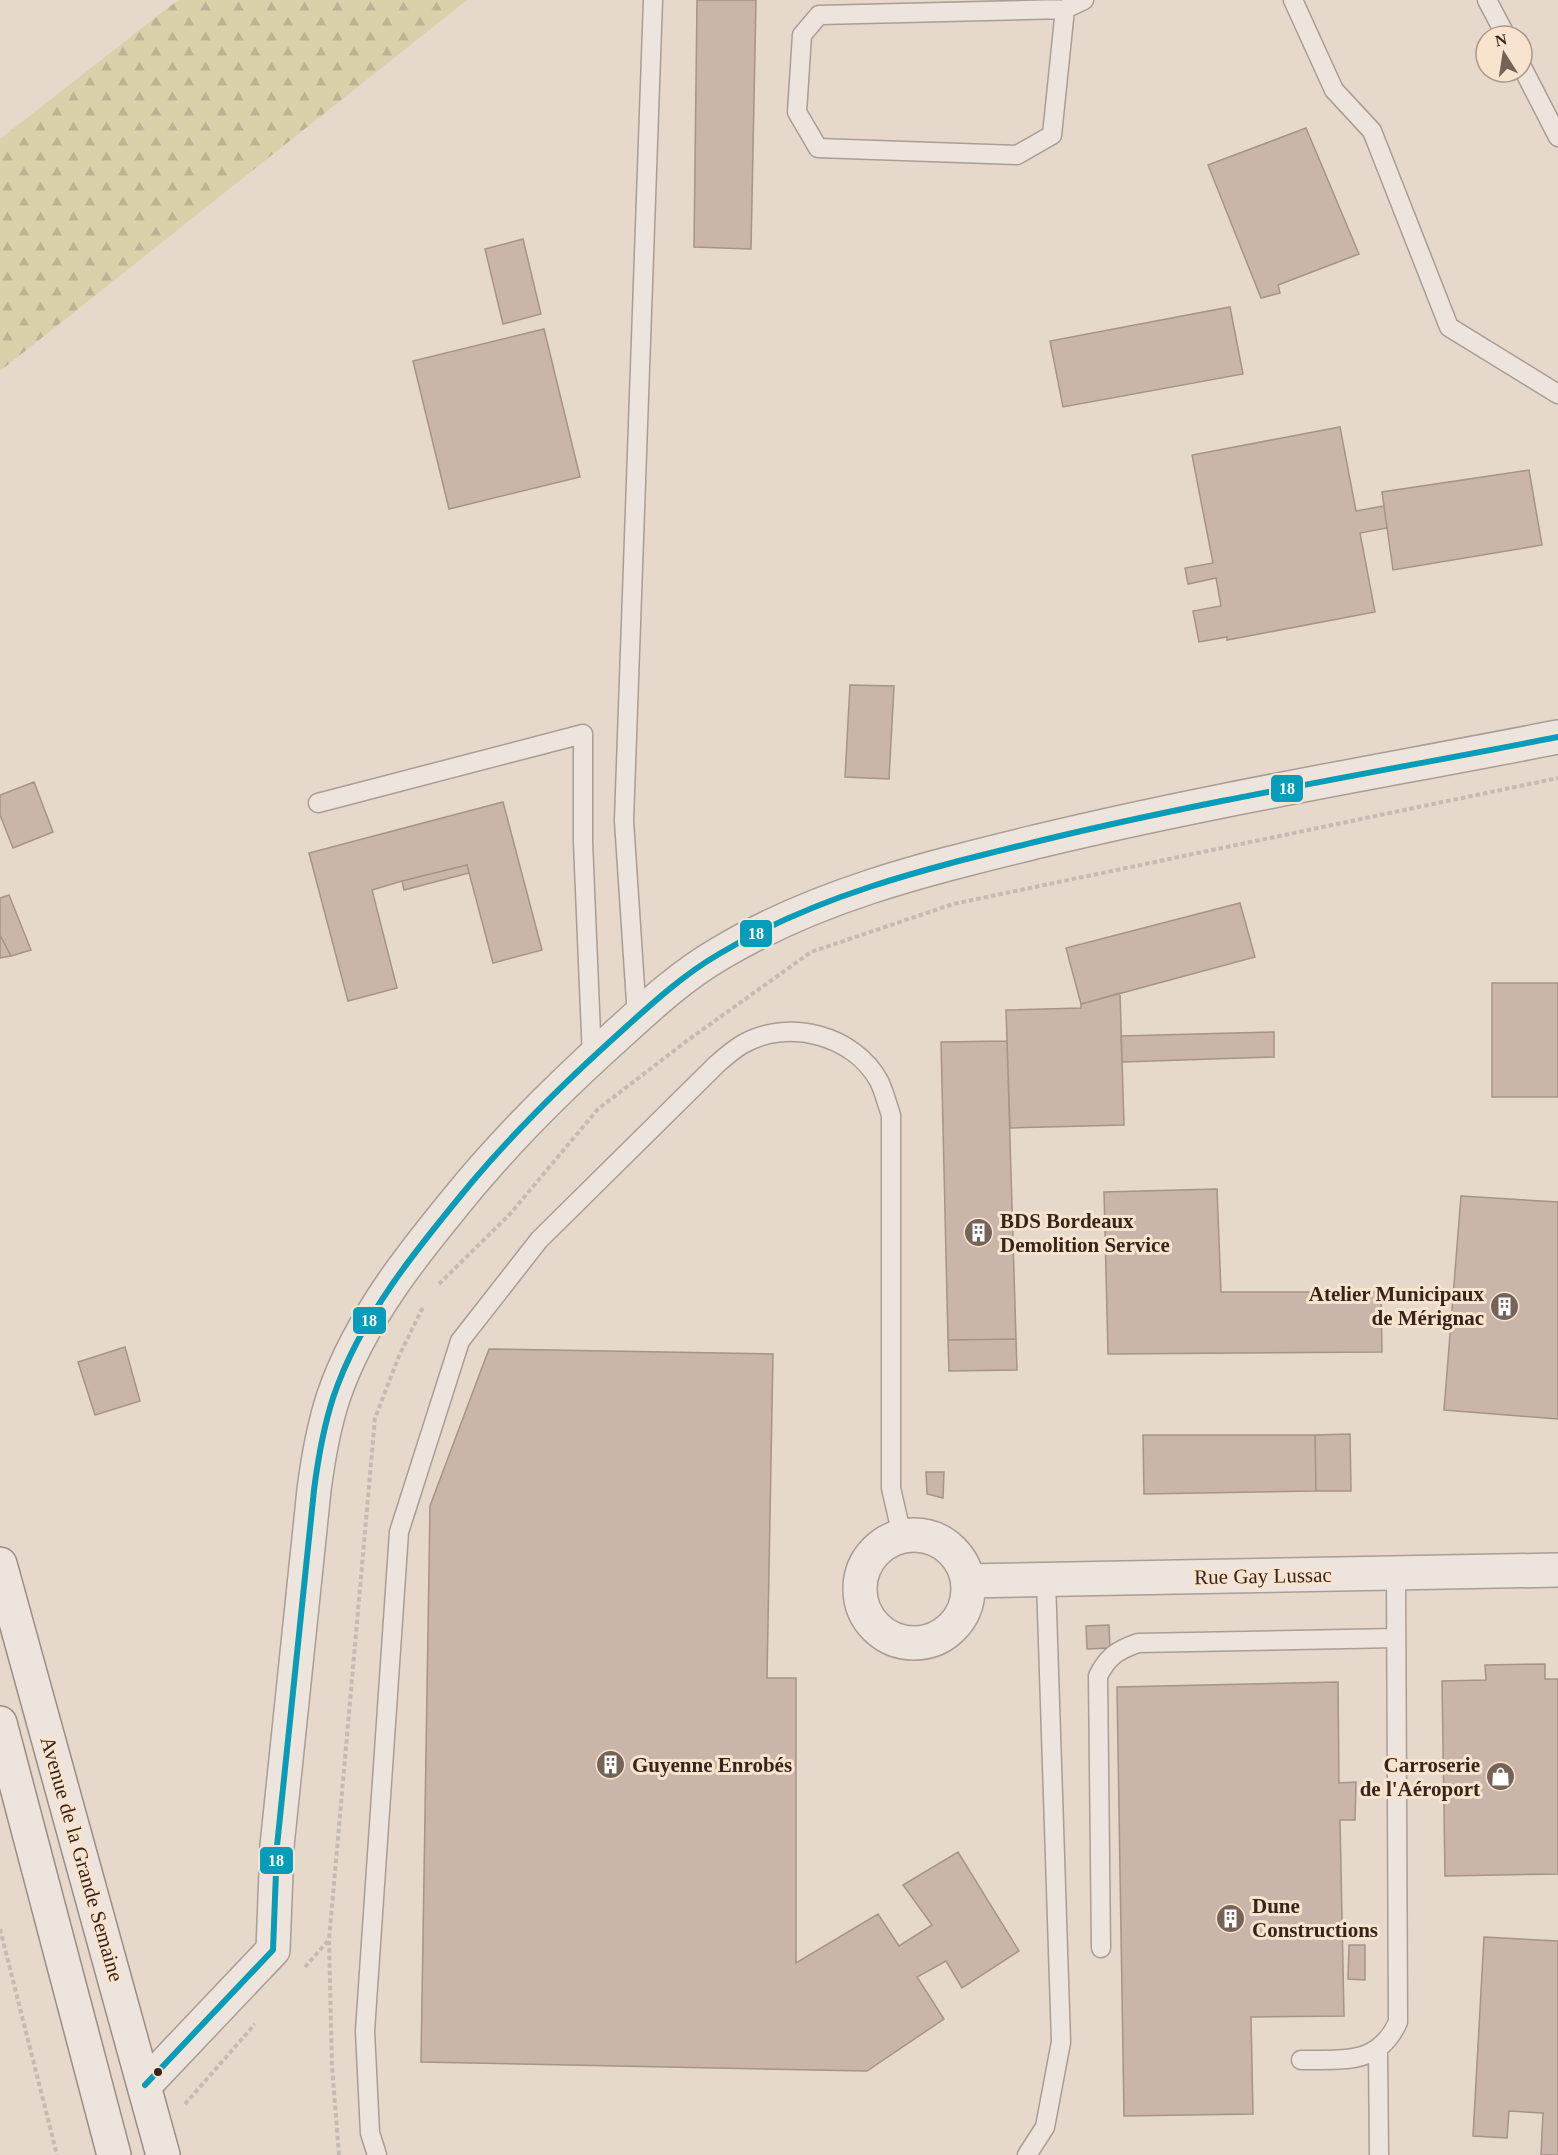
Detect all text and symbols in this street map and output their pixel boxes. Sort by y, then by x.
north arrow [1474,24,1534,84]
text: N [1494,30,1509,49]
line badge: 18 [1270,774,1304,803]
text: 18 [1279,780,1295,797]
line badge: 18 [739,919,773,948]
text: 18 [748,925,764,942]
place label: BDS Bordeaux Demolition Service [1000,1209,1170,1257]
building icon: BDS Bordeaux Demolition Service [963,1217,995,1249]
place label: Atelier Municipaux de Mérignac [1309,1282,1484,1330]
building icon: Atelier Municipaux de Mérignac [1489,1290,1521,1322]
line badge: 18 [352,1306,387,1335]
text: 18 [361,1312,377,1329]
street label: Rue Gay Lussac [1194,1563,1332,1589]
street label: Avenue de la Grande Semaine [35,1734,129,1984]
building icon: Guyenne Enrobés [595,1749,627,1781]
place label: Guyenne Enrobés [632,1753,792,1777]
place label: Carroserie de l'Aéroport [1360,1753,1480,1801]
shop icon: Carroserie de l'Aéroport [1485,1761,1517,1793]
line badge: 18 [259,1846,294,1875]
text: 18 [268,1852,284,1869]
place label: Dune Constructions [1252,1894,1378,1942]
building icon: Dune Constructions [1215,1902,1247,1934]
unlabelled marker [152,2066,164,2078]

